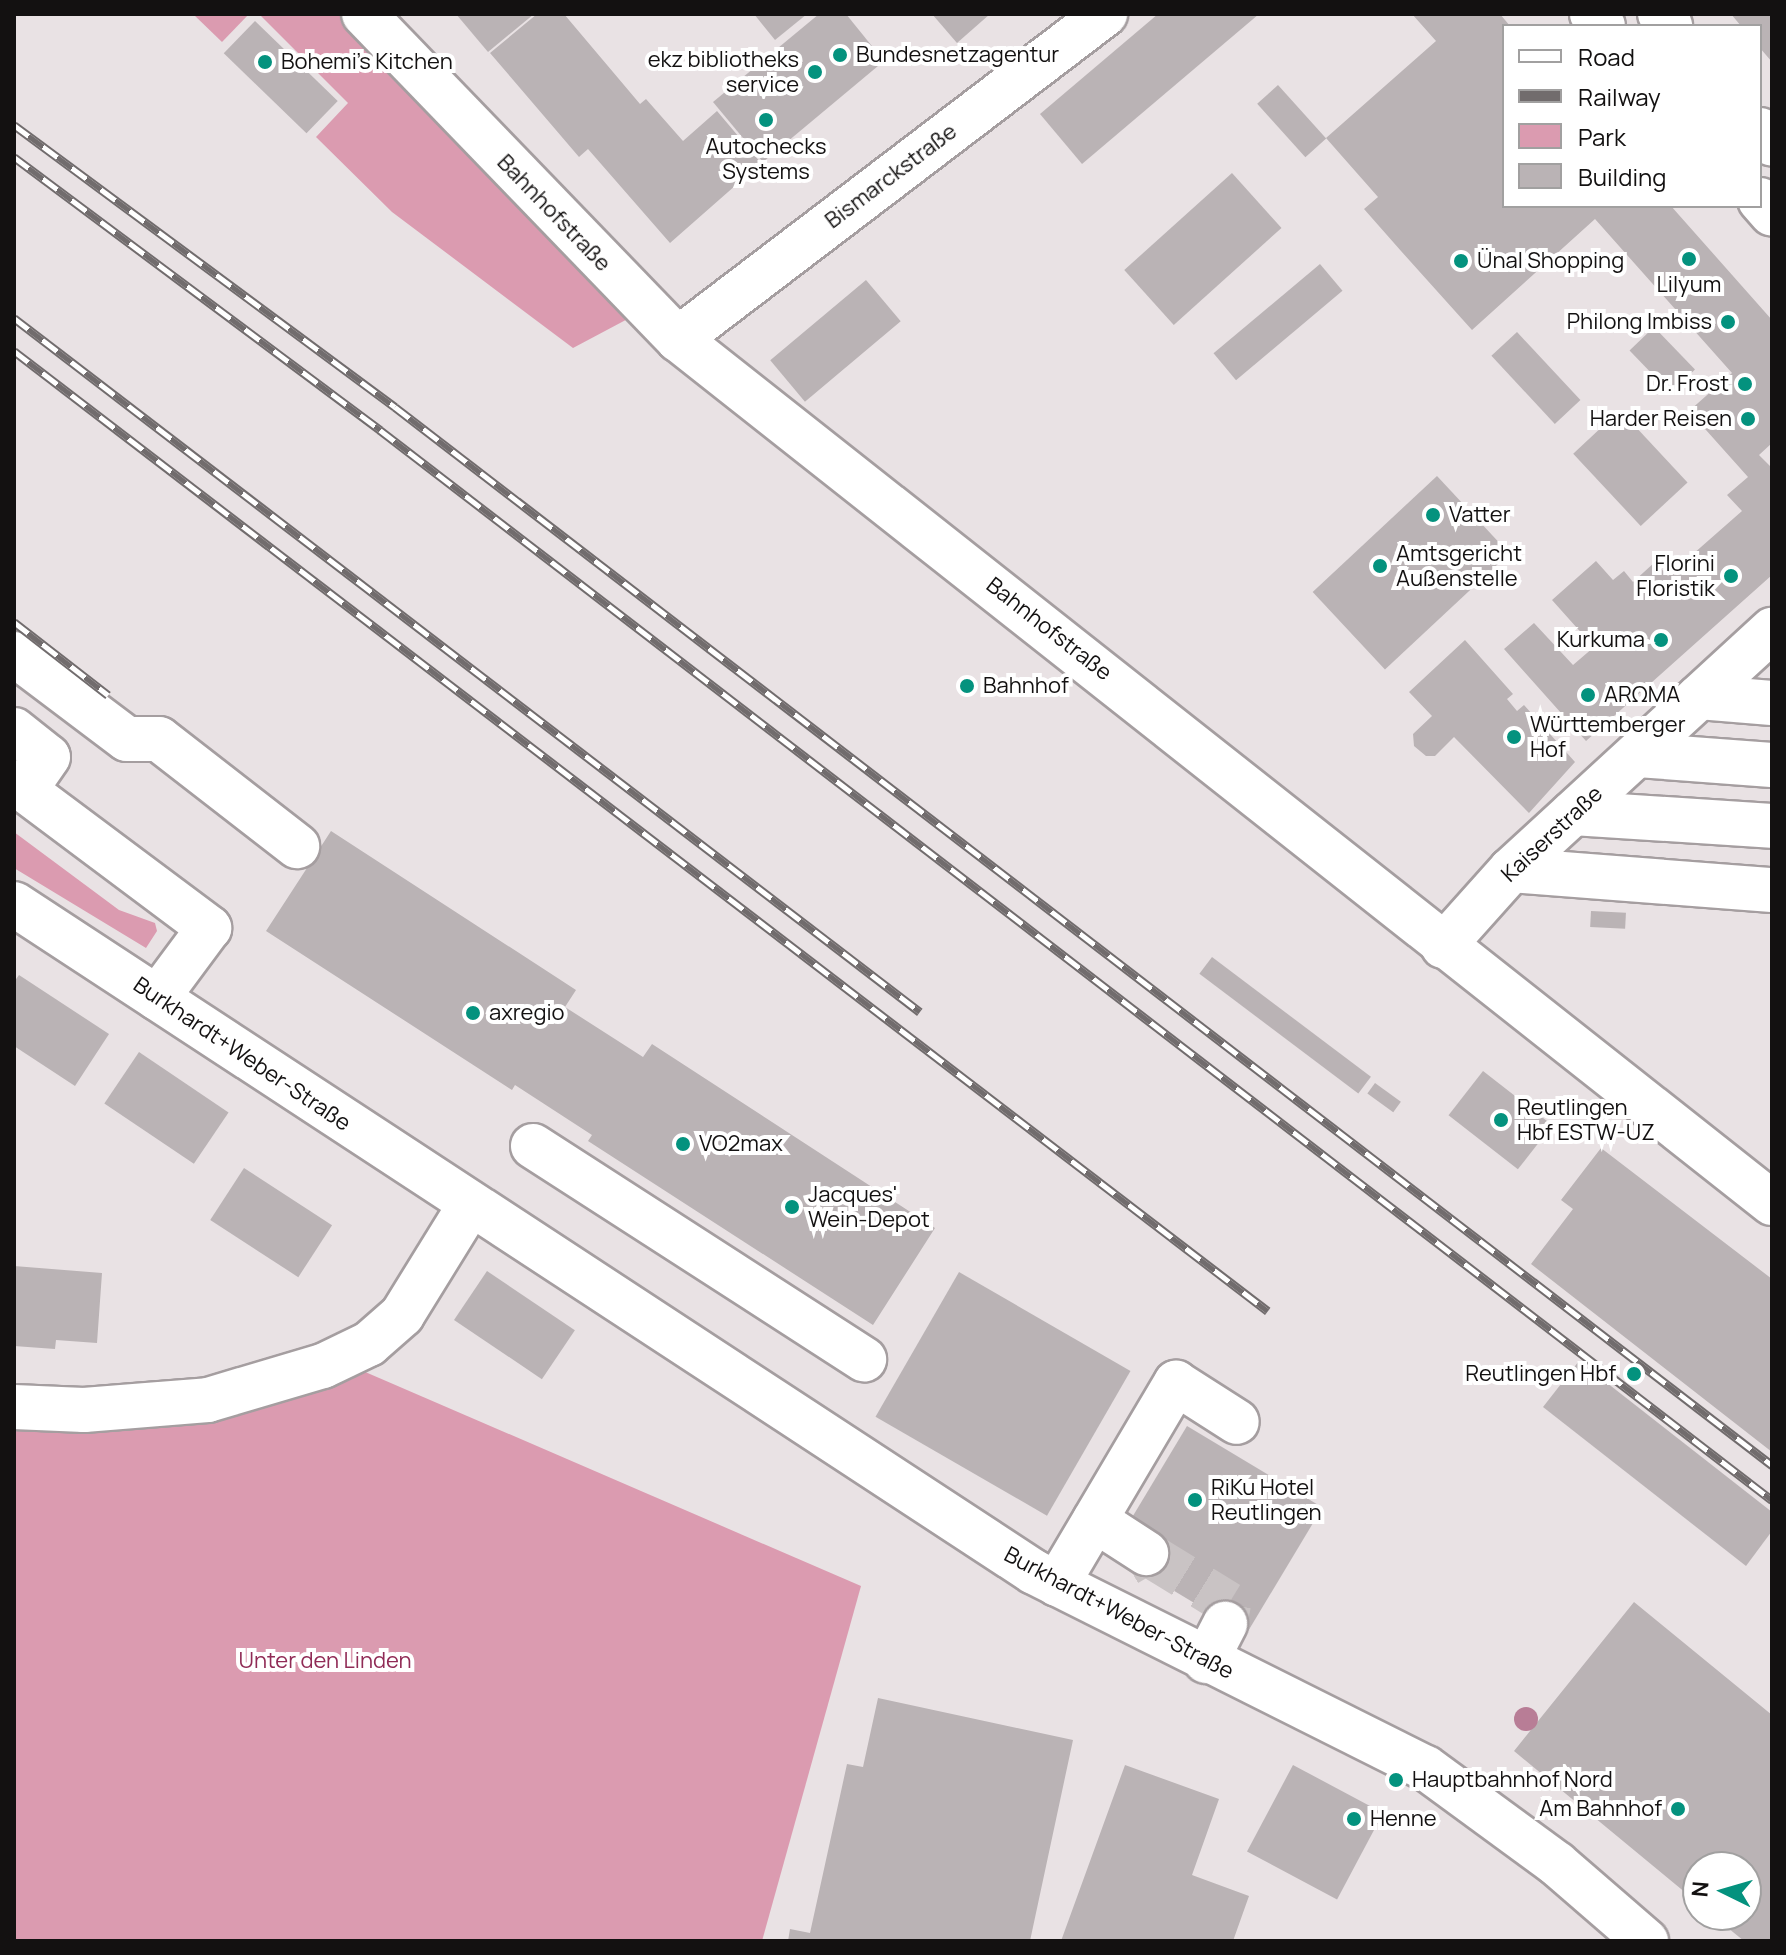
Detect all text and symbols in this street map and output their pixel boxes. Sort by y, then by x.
legend [1502,24,1762,208]
text: Road [1578,40,1635,73]
place label: Bundesnetzagentur [856,42,1059,68]
place label: ekz bibliotheks service [648,46,799,98]
marker: Bundesnetzagentur [831,46,849,64]
place label: Bohemi's Kitchen [281,49,453,75]
marker: Bohemi's Kitchen [256,53,274,71]
marker: ekz bibliotheks service [806,63,824,81]
text: Railway [1578,80,1661,113]
marker: Autochecks Systems [757,111,775,129]
street label: Bismarckstraße [820,118,962,234]
text: Park [1578,120,1626,153]
place label: Autochecks Systems [706,133,826,184]
street label: Bahnhofstraße [492,149,616,277]
text: Building [1578,160,1666,193]
place label: Ünal Shopping [1477,248,1624,274]
marker: Lilyum [1680,250,1698,268]
marker: Ünal Shopping [1452,252,1470,270]
place label: Lilyum [1657,272,1721,298]
place label: Philong Imbiss [1567,309,1712,335]
marker: Philong Imbiss [1719,313,1737,331]
place label: Dr. Frost [1646,371,1729,397]
marker: Dr. Frost [1736,375,1754,393]
place label: Harder Reisen [1590,406,1732,432]
marker: Harder Reisen [1739,410,1757,428]
place label: Vatter [1449,502,1511,528]
marker: Vatter [1424,506,1442,524]
place label: Amtsgericht Außenstelle [1396,540,1522,592]
place label: Florini Floristik [1636,550,1715,602]
marker: Amtsgericht Außenstelle [1371,557,1389,575]
marker: Florini Floristik [1722,567,1740,585]
street label: Bahnhofstraße [981,572,1117,686]
place label: Kurkuma [1557,627,1645,653]
marker: Kurkuma [1652,631,1670,649]
place label: Bahnhof [983,673,1069,699]
marker: Bahnhof [958,677,976,695]
place label: ARΩMA [1604,682,1680,708]
marker: ARΩMA [1579,686,1597,704]
place label: Württemberger Hof [1530,711,1686,762]
marker: Württemberger Hof [1505,728,1523,746]
street label: Kaiserstraße [1496,781,1608,887]
street label: Burkhardt+Weber-Straße [128,971,356,1137]
place label: axregio [489,1000,565,1026]
marker: axregio [464,1004,482,1022]
place label: Reutlingen Hbf ESTW-UZ [1517,1094,1655,1146]
marker: Reutlingen Hbf ESTW-UZ [1492,1111,1510,1129]
place label: VO2max [699,1131,783,1157]
marker: VO2max [674,1135,692,1153]
place label: Jacques' Wein-Depot [808,1181,930,1232]
marker: Jacques' Wein-Depot [783,1198,801,1216]
place label: Reutlingen Hbf [1465,1361,1616,1387]
marker: Reutlingen Hbf [1623,1363,1645,1385]
place label: RiKu Hotel Reutlingen [1211,1474,1322,1526]
marker: RiKu Hotel Reutlingen [1186,1491,1204,1509]
street label: Burkhardt+Weber-Straße [1000,1541,1238,1685]
park label: Unter den Linden [238,1648,412,1674]
place label: Hauptbahnhof Nord [1412,1767,1613,1793]
marker: Hauptbahnhof Nord [1387,1771,1405,1789]
place label: Am Bahnhof [1539,1796,1662,1822]
marker: Am Bahnhof [1669,1800,1687,1818]
place label: Henne [1370,1806,1437,1832]
marker: Henne [1345,1810,1363,1828]
north arrow [1682,1851,1762,1931]
text: N [1684,1880,1716,1898]

